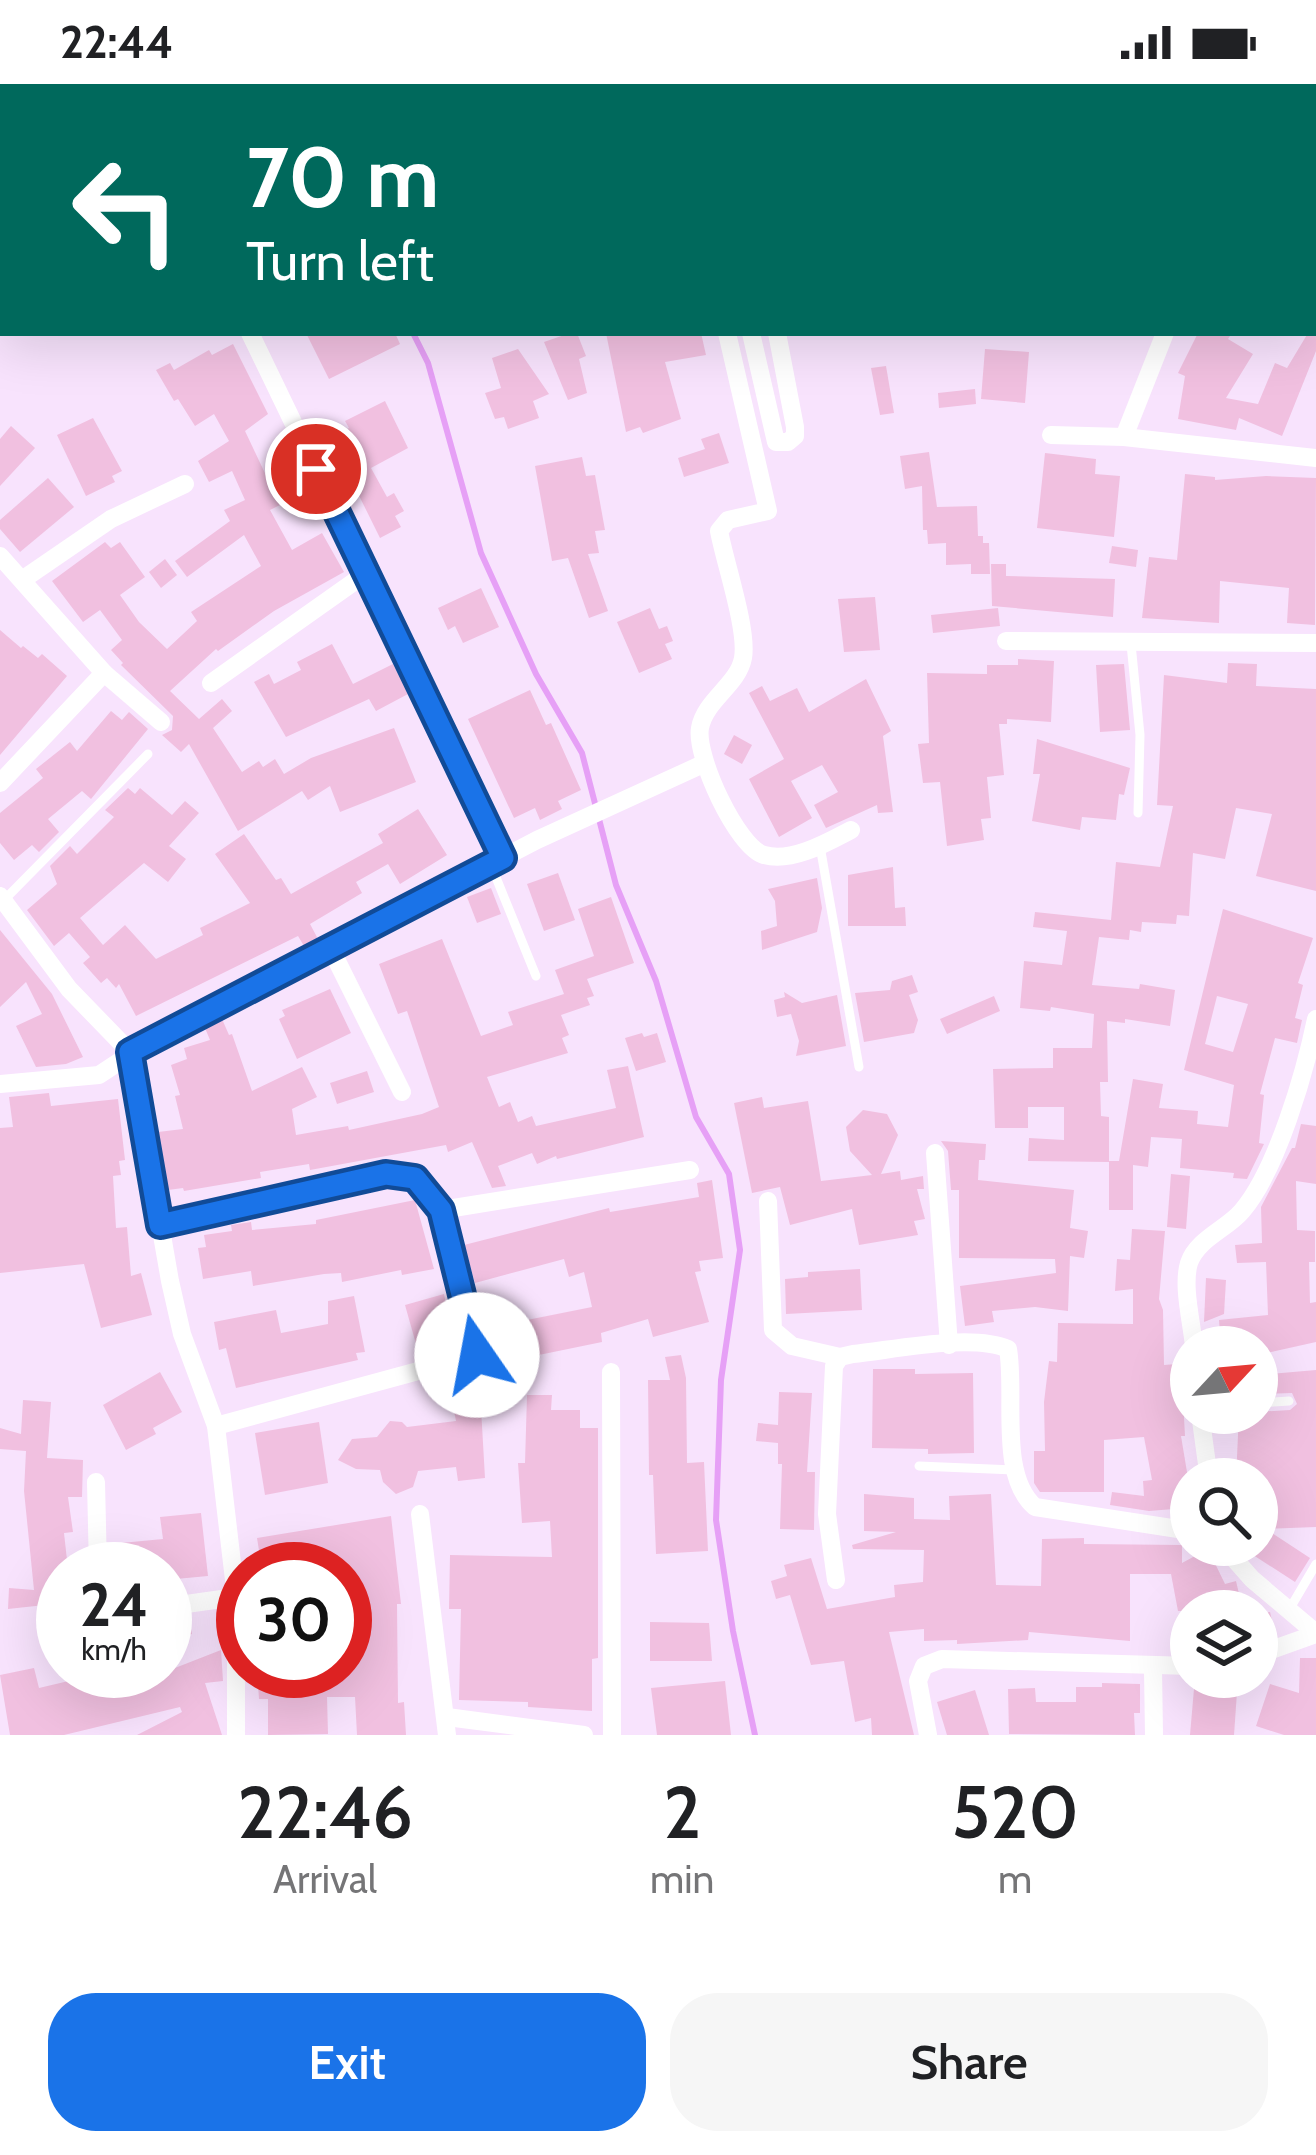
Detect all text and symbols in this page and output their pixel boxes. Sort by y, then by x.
text: 22:44 [60,15,174,69]
text: 70 m [246,126,439,228]
icon: left [48,132,204,288]
text: Turn left [246,228,434,294]
pin [265,418,367,520]
icon: arrive [283,436,349,502]
position arrow [414,1292,540,1418]
north arrow [1170,1326,1278,1434]
map controls [1170,1326,1278,1698]
button: search [1170,1458,1278,1566]
speed limit sign: 30 [216,1542,372,1698]
text: 24 [80,1568,149,1641]
button: layers [1170,1590,1278,1698]
text: km/h [81,1631,147,1668]
text: 22:46 [237,1769,413,1856]
text: 2 [663,1769,701,1856]
text: 520 [951,1769,1079,1856]
text: Arrival [273,1855,377,1903]
text: min [650,1855,714,1903]
text: m [998,1855,1032,1903]
button: Exit [48,1993,646,2131]
button: Share [670,1993,1268,2131]

